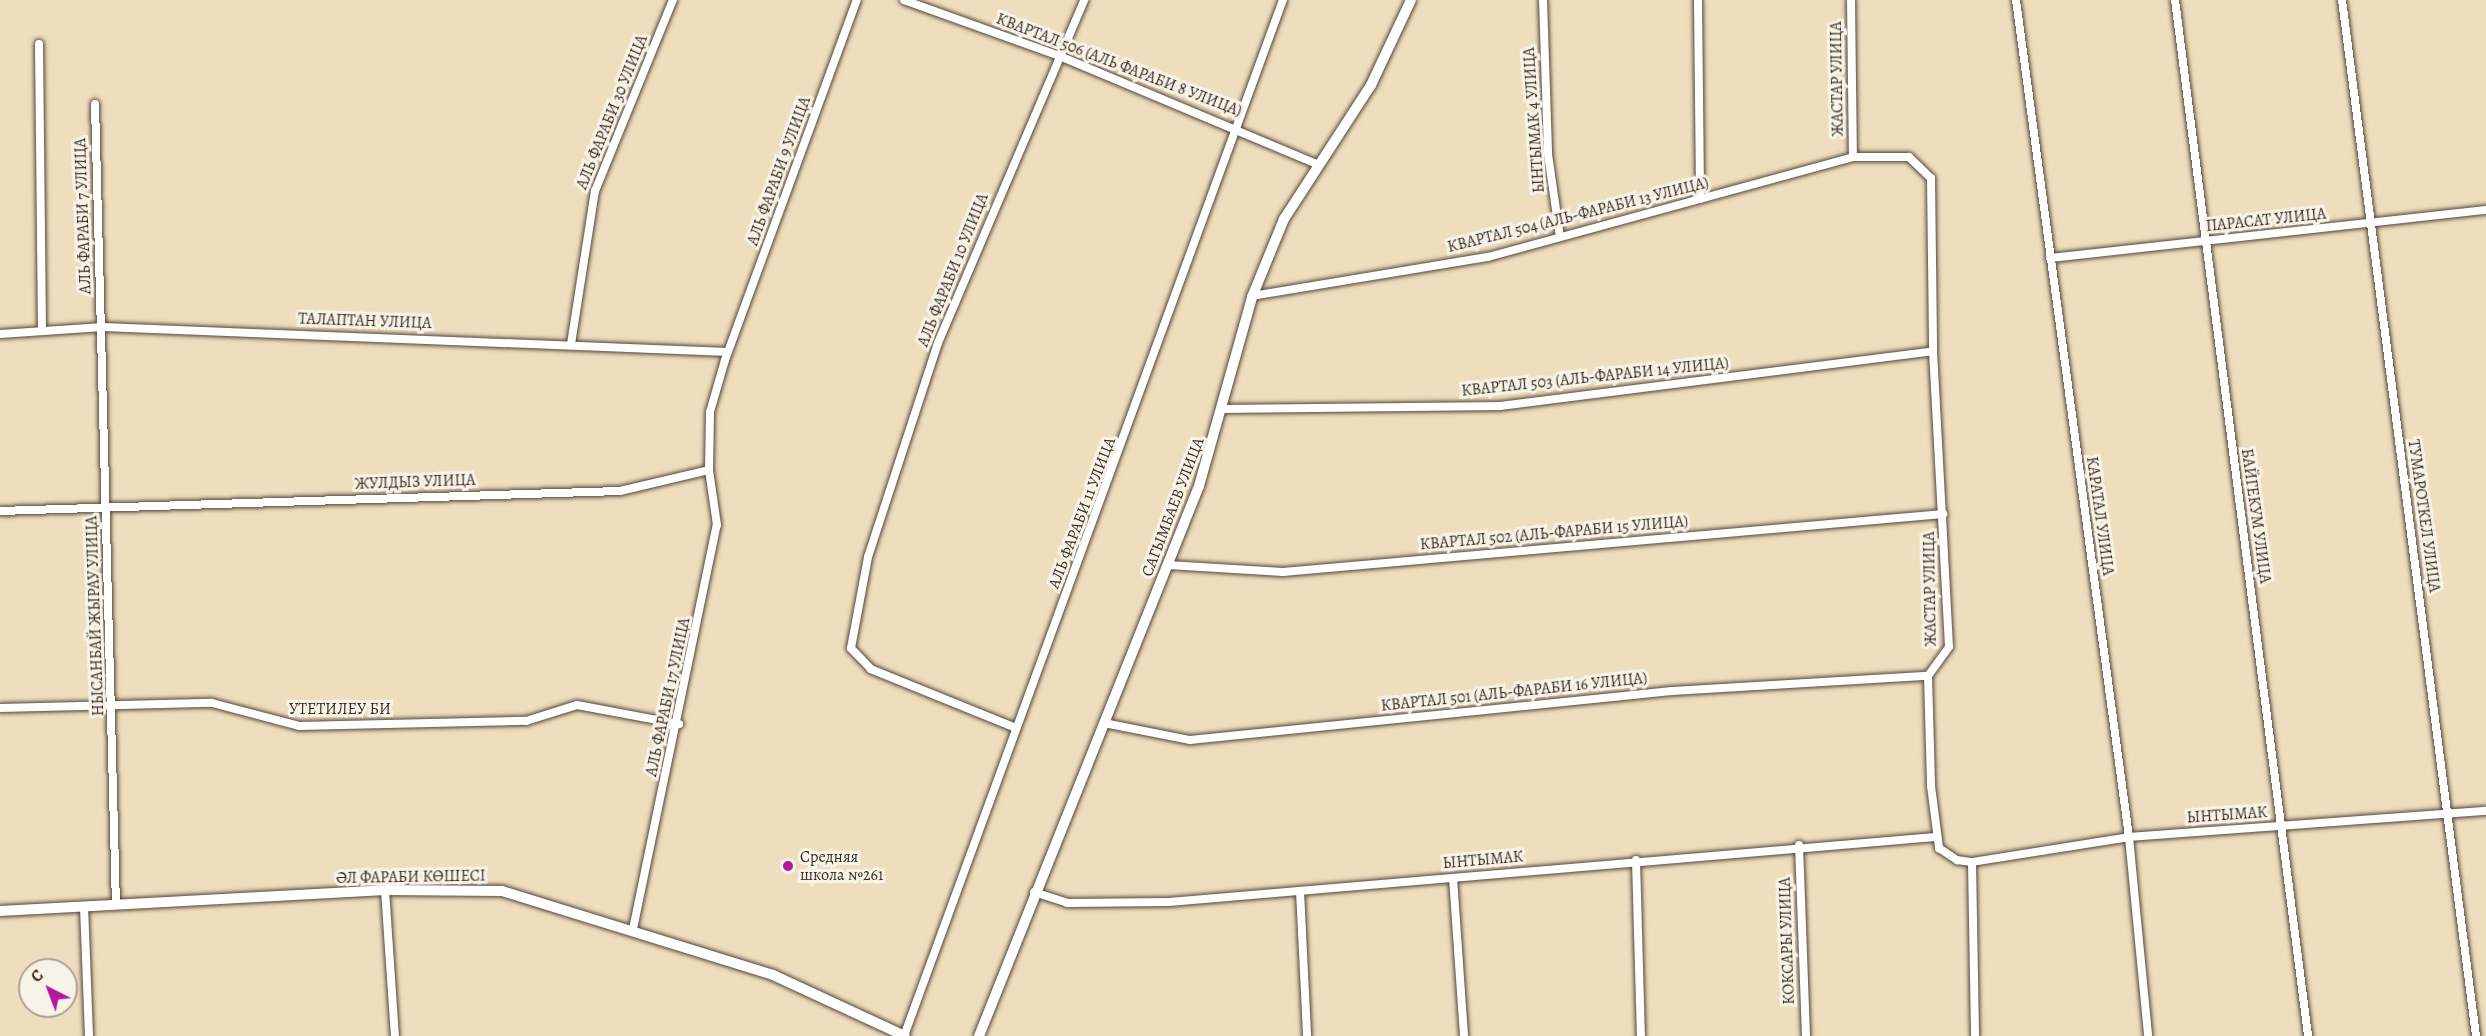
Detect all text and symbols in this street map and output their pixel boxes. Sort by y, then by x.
street label: КВАРТАЛ 506 (АЛЬ ФАРАБИ 8 УЛИЦА) [993,9,1245,121]
street label: ЖАСТАР УЛИЦА [1826,21,1848,137]
street label: АЛЬ ФАРАБИ 30 УЛИЦА [572,32,652,192]
street label: ЫНТЫМАК 4 УЛИЦА [1519,47,1549,193]
street label: АЛЬ ФАРАБИ 9 УЛИЦА [743,94,815,248]
street label: АЛЬ ФАРАБИ 7 УЛИЦА [71,138,95,294]
street label: КВАРТАЛ 504 (АЛЬ-ФАРАБИ 13 УЛИЦА) [1445,173,1711,257]
street label: АЛЬ ФАРАБИ 10 УЛИЦА [913,191,993,349]
street label: ПАРАСАТ УЛИЦА [2205,204,2327,236]
street label: ТАЛАПТАН УЛИЦА [298,309,432,333]
street label: КВАРТАЛ 503 (АЛЬ-ФАРАБИ 14 УЛИЦА) [1460,353,1730,401]
street label: АЛЬ ФАРАБИ 11 УЛИЦА [1044,435,1120,591]
street label: САГЫМБАЕВ УЛИЦА [1138,435,1208,579]
street label: ТУМАРОТКЕЛ УЛИЦА [2404,438,2444,594]
street label: БАЙГЕКУМ УЛИЦА [2237,447,2275,585]
street label: КАРАТАЛ УЛИЦА [2082,455,2118,577]
street label: ЖУЛДЫЗ УЛИЦА [354,470,476,494]
street label: КВАРТАЛ 502 (АЛЬ-ФАРАБИ 15 УЛИЦА) [1419,512,1689,554]
street label: НЫСАНБАЙ ЖЫРАУ УЛИЦА [82,515,108,717]
street label: ЖАСТАР УЛИЦА [1919,531,1941,647]
street label: АЛЬ ФАРАБИ 17 УЛИЦА [642,616,694,778]
street label: КВАРТАЛ 501 (АЛЬ-ФАРАБИ 16 УЛИЦА) [1380,668,1648,716]
street label: УТЕТИЛЕУ БИ [289,699,391,719]
street label: ЫНТЫМАК [2186,803,2268,827]
place label: Средняя школа №261 [800,847,883,885]
street label: ЫНТЫМАК [1442,847,1524,873]
marker: Средняя школа №261 [781,859,795,873]
street label: ӘЛ ФАРАБИ КӨШЕСІ [336,866,486,888]
street label: КОКСАРЫ УЛИЦА [1775,877,1799,1005]
north arrow [18,958,78,1018]
text: С [26,965,48,988]

